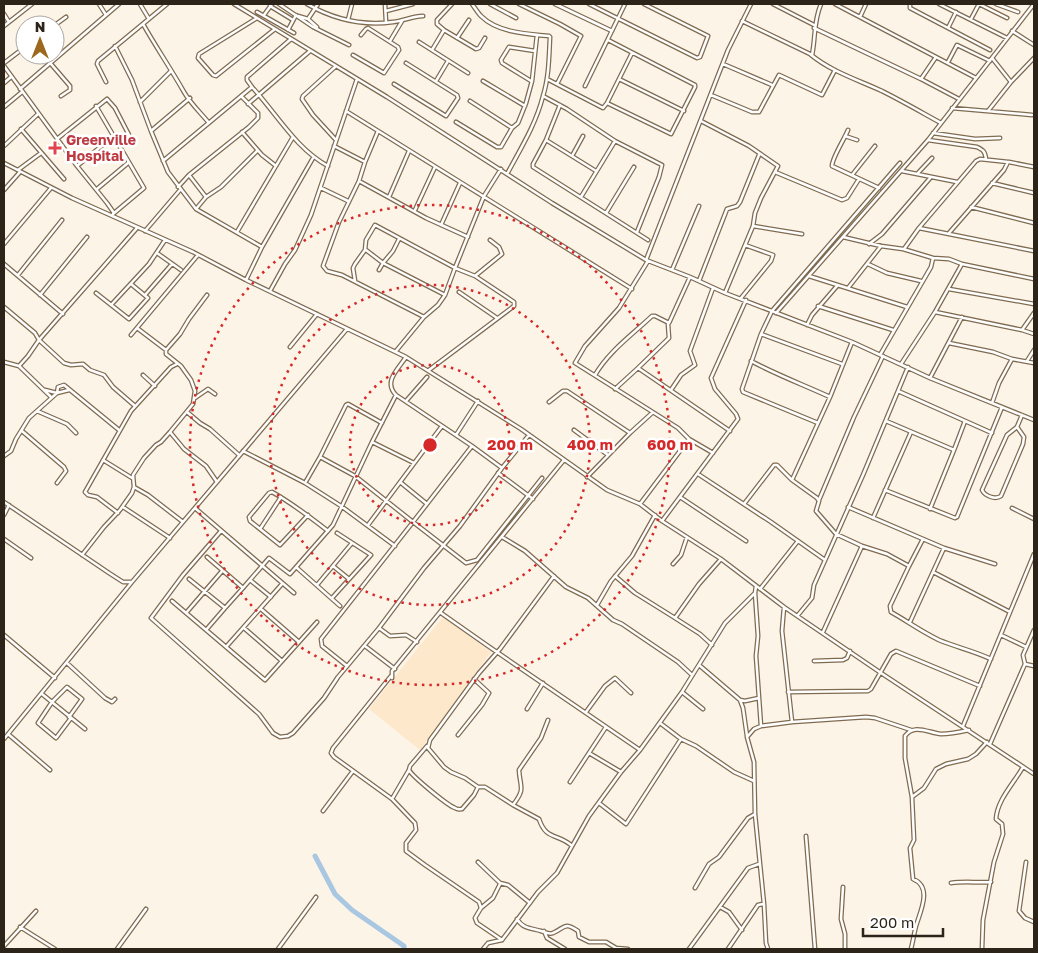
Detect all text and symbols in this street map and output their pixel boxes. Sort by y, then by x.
north arrow [15,15,65,65]
text: N [35,18,45,35]
place label: Greenville Hospital [66,131,136,164]
marker: Greenville Hospital [48,141,62,155]
text: 200 m [487,435,533,453]
text: 400 m [567,435,613,453]
text: 600 m [647,435,693,453]
centre of rings [421,436,439,454]
scale bar [863,906,943,938]
text: 200 m [870,913,914,931]

